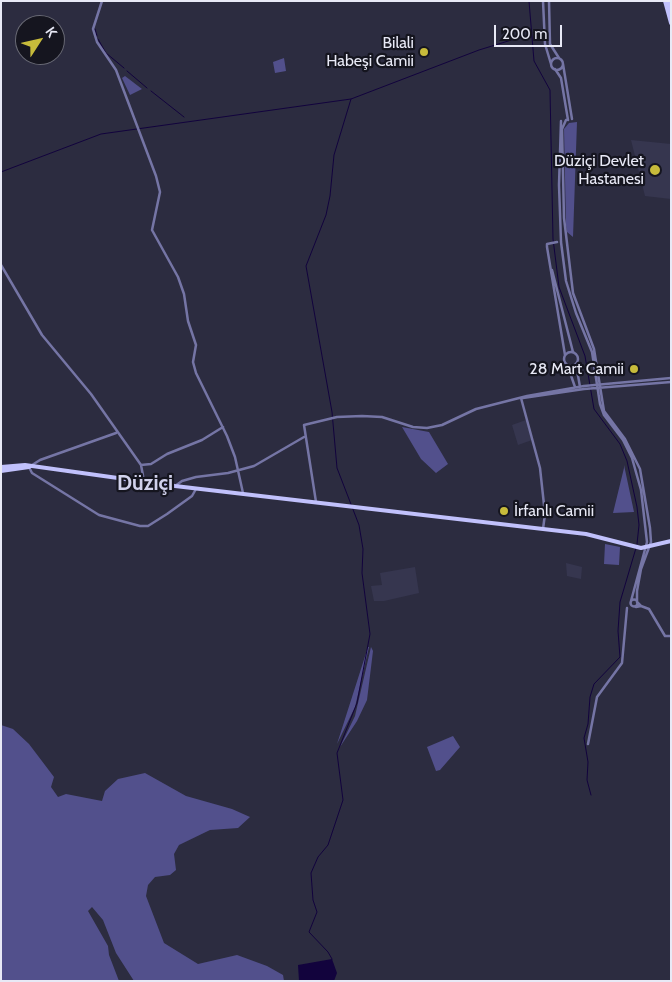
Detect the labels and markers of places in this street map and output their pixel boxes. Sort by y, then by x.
place label: Bilali Habeşi Camii [326,33,414,71]
marker: Bilali Habeşi Camii [418,46,430,58]
place label: Düziçi Devlet Hastanesi [554,151,644,189]
marker: Düziçi Devlet Hastanesi [648,163,662,177]
place label: 28 Mart Camii [529,359,624,379]
marker: 28 Mart Camii [628,363,640,375]
place label: İrfanlı Camii [514,501,594,521]
marker: İrfanlı Camii [498,505,510,517]

